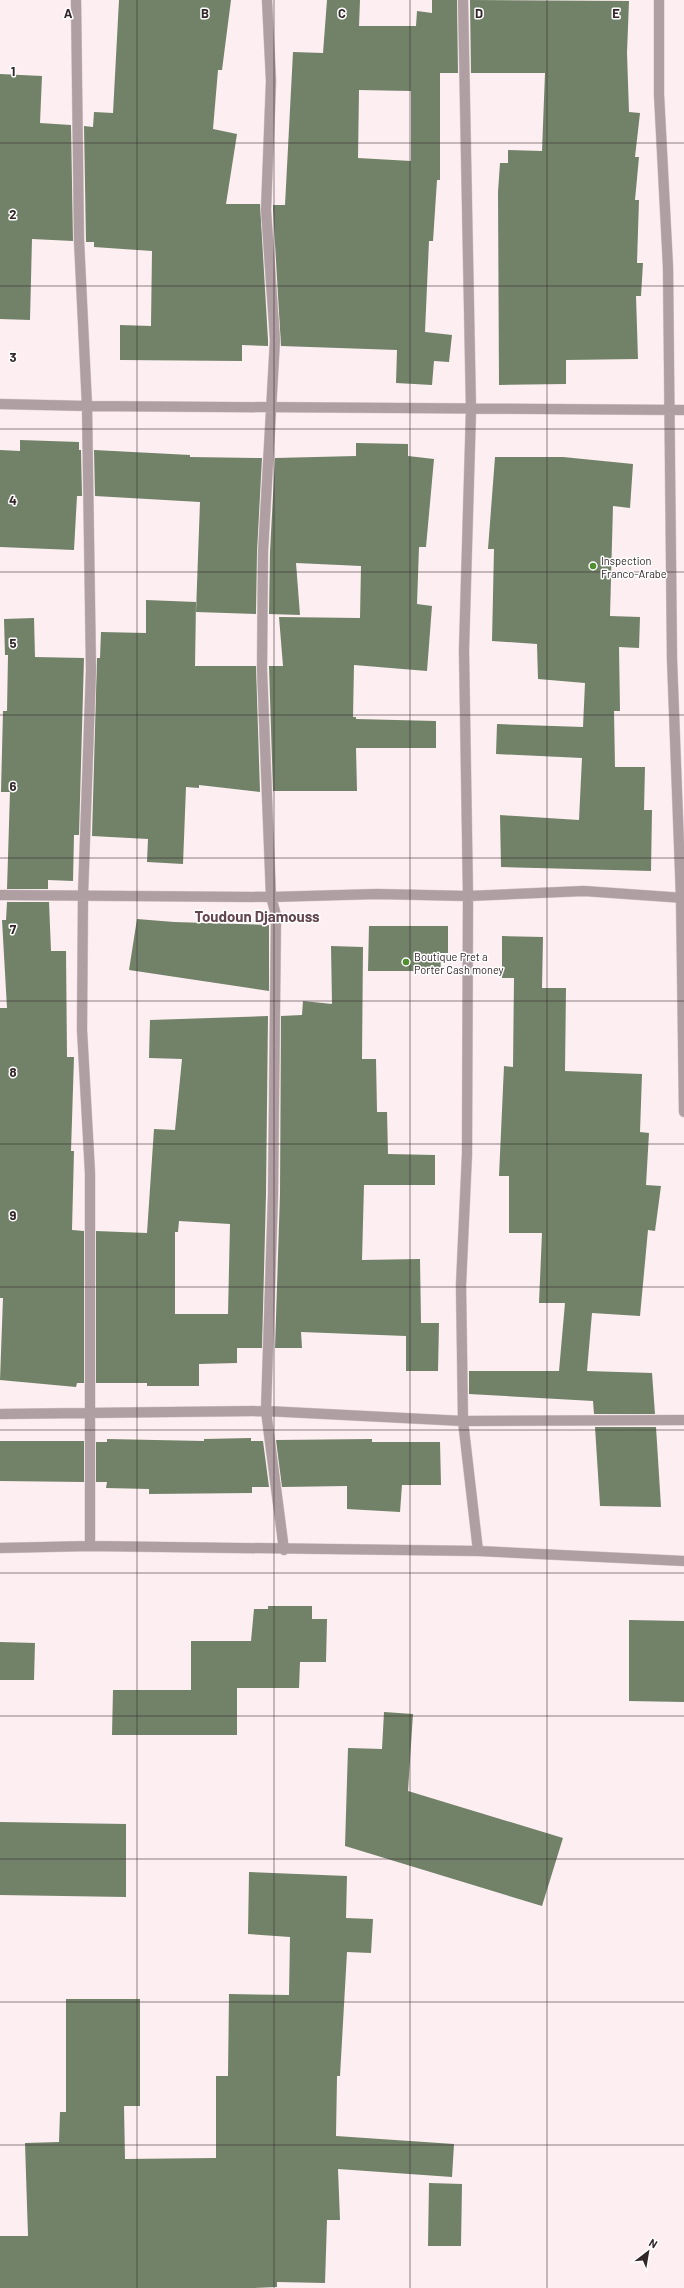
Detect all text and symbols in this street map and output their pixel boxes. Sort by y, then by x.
text: A [64,5,73,21]
text: B [201,5,209,21]
text: C [338,5,346,21]
text: D [475,5,483,21]
text: E [612,5,620,21]
text: 1 [11,63,15,79]
text: 2 [9,206,17,222]
text: 3 [9,349,17,365]
text: 4 [9,492,17,508]
place label: Inspection Franco-Arabe [601,554,667,580]
marker: Inspection Franco-Arabe [588,561,598,571]
text: 5 [9,635,17,651]
text: 6 [10,778,17,794]
district label: Toudoun Djamouss [194,907,320,925]
text: 7 [10,921,17,937]
place label: Boutique Pret a Porter Cash money [414,950,504,976]
marker: Boutique Pret a Porter Cash money [401,957,411,967]
text: 8 [9,1064,17,1080]
text: 9 [10,1207,17,1223]
north arrow [628,2232,668,2272]
text: N [647,2236,660,2250]

